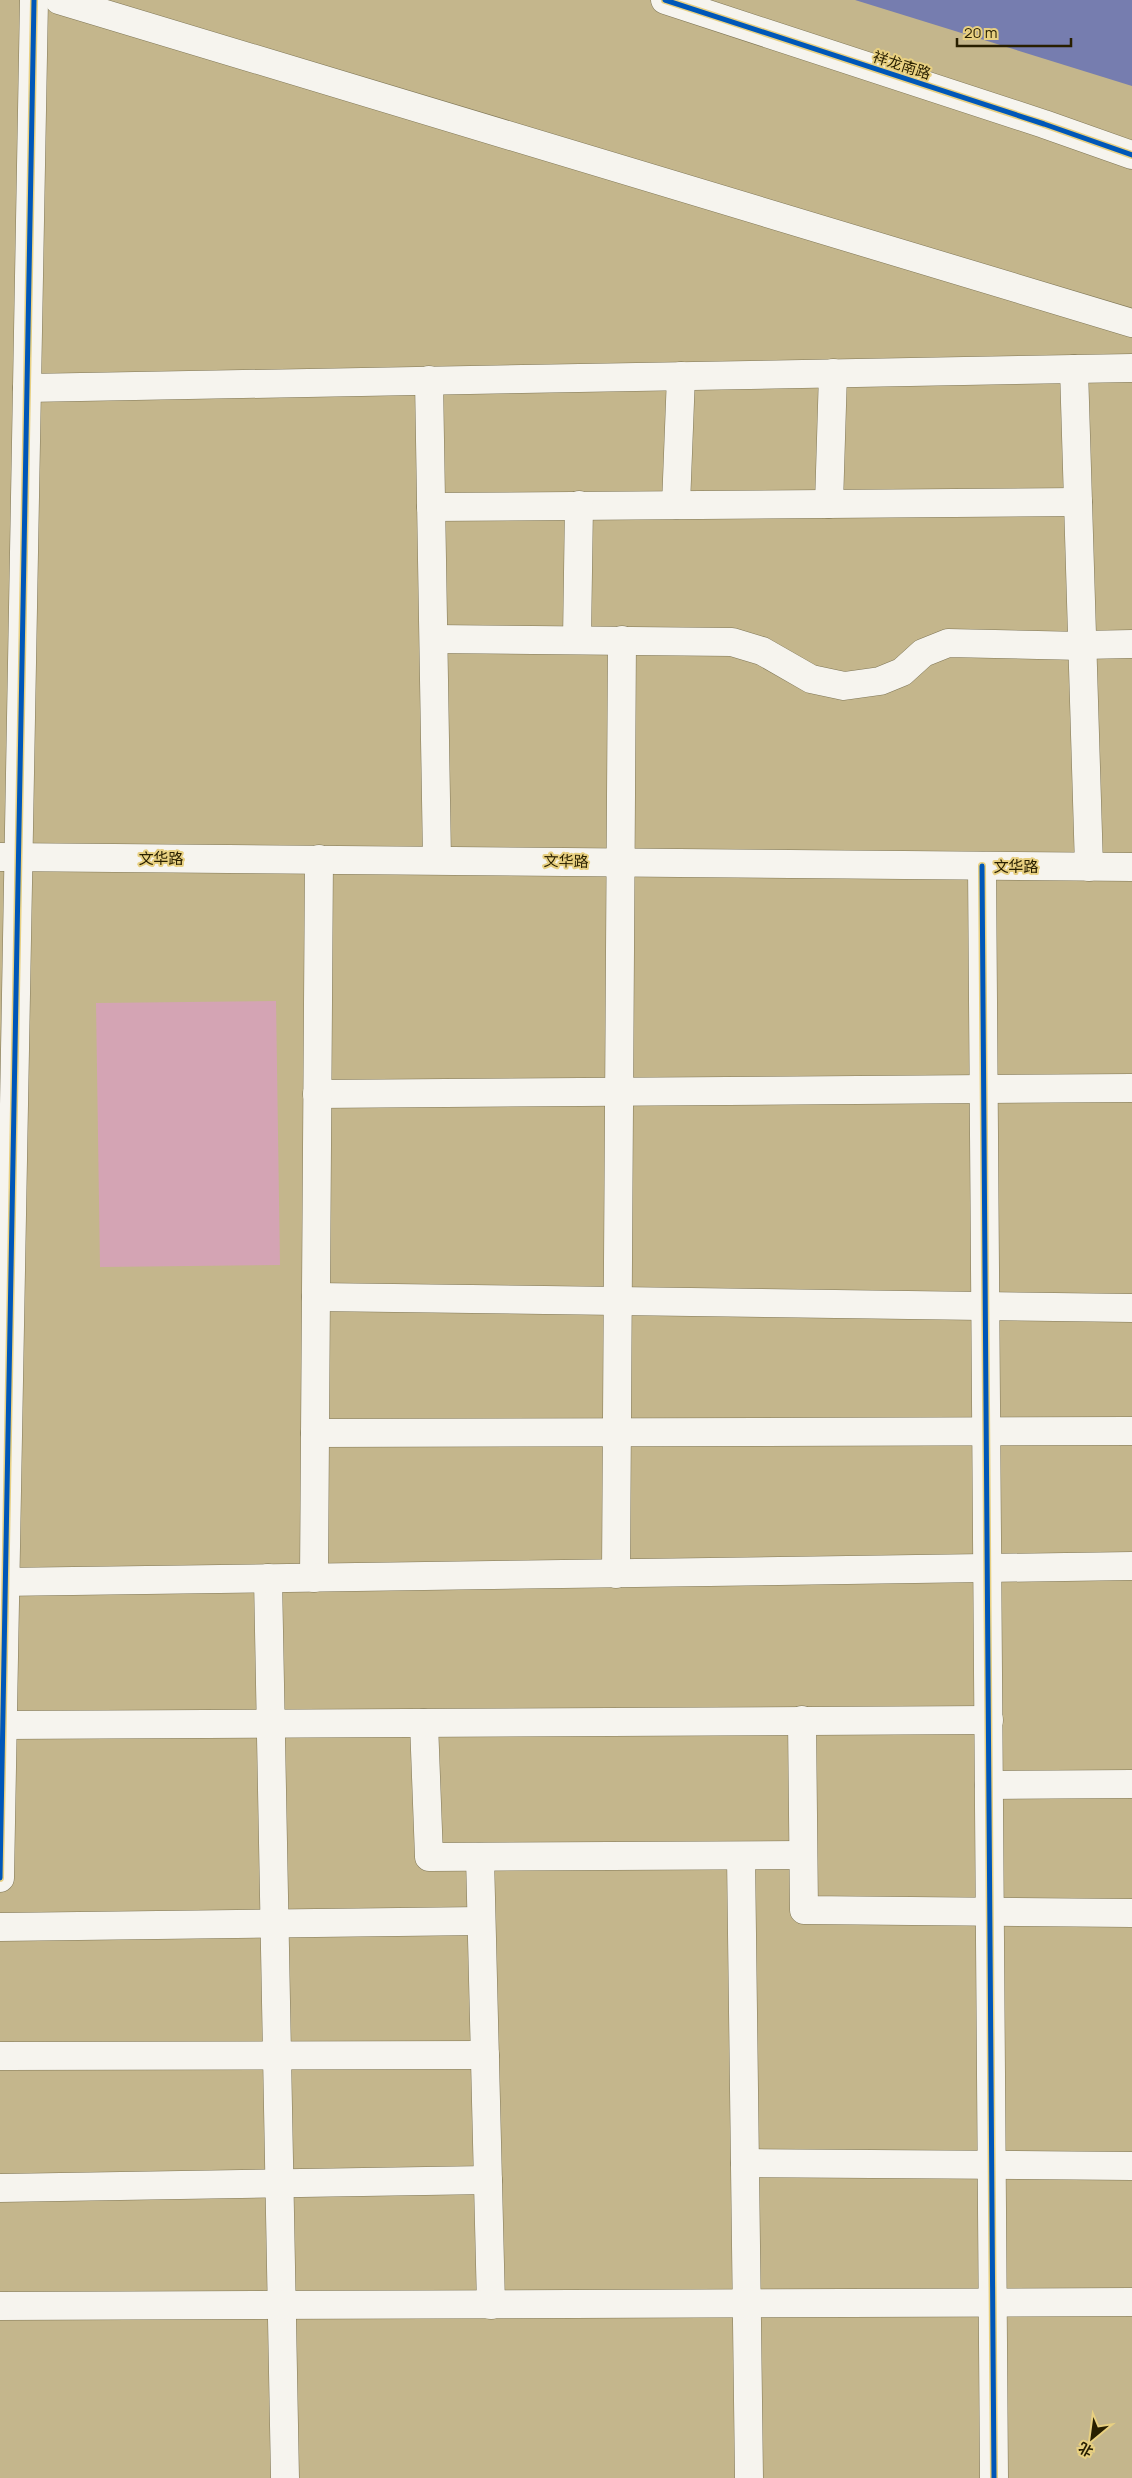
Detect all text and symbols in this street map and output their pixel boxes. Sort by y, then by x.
scale bar [957,15,1071,47]
text: 20 m [964,22,997,43]
street label: 祥龙南路 [870,46,934,84]
street label: 文华路 [138,848,184,869]
street label: 文华路 [543,850,589,872]
street label: 文华路 [993,856,1039,877]
north arrow [1067,2413,1117,2463]
text: 北 [1075,2438,1096,2462]

